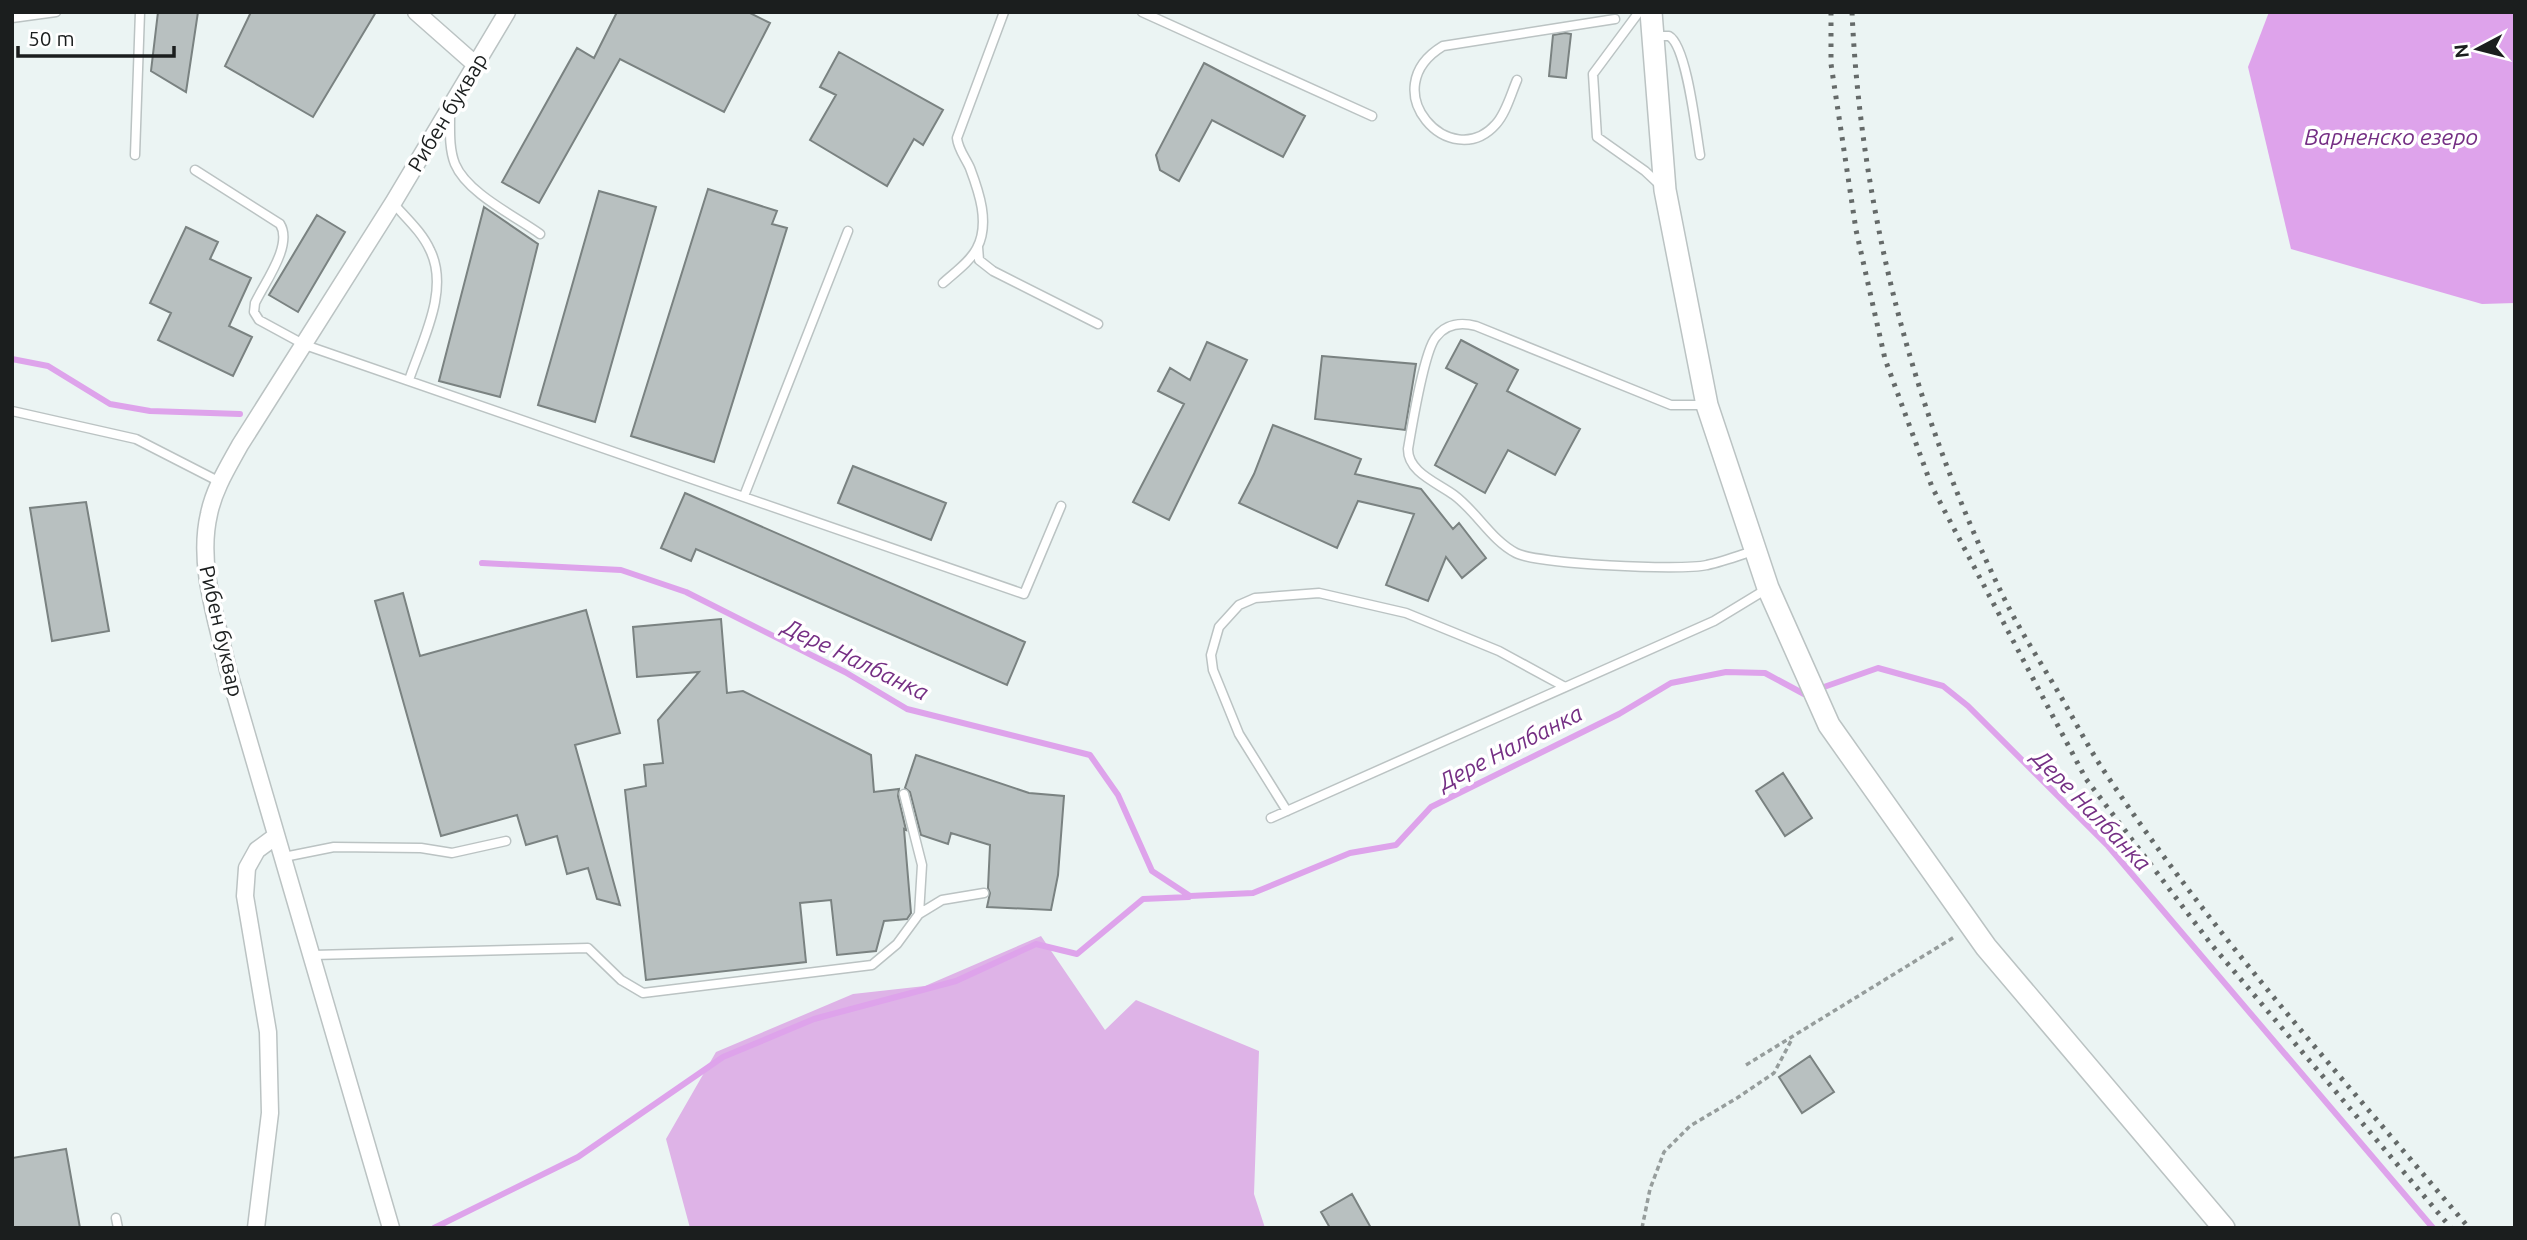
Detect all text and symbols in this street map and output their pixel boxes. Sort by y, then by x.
scale bar [18,14,173,58]
north arrow [2443,14,2513,84]
text: 50 m [28,26,75,50]
text: N [2449,43,2473,59]
street label: Рибен буквар [402,48,492,176]
water label: Варненско езеро [2304,124,2478,149]
street label: Рибен буквар [195,563,249,699]
water label: Дере Налбанка [778,612,933,705]
water label: Дере Налбанка [1432,700,1586,795]
water label: Дере Налбанка [2027,743,2156,876]

